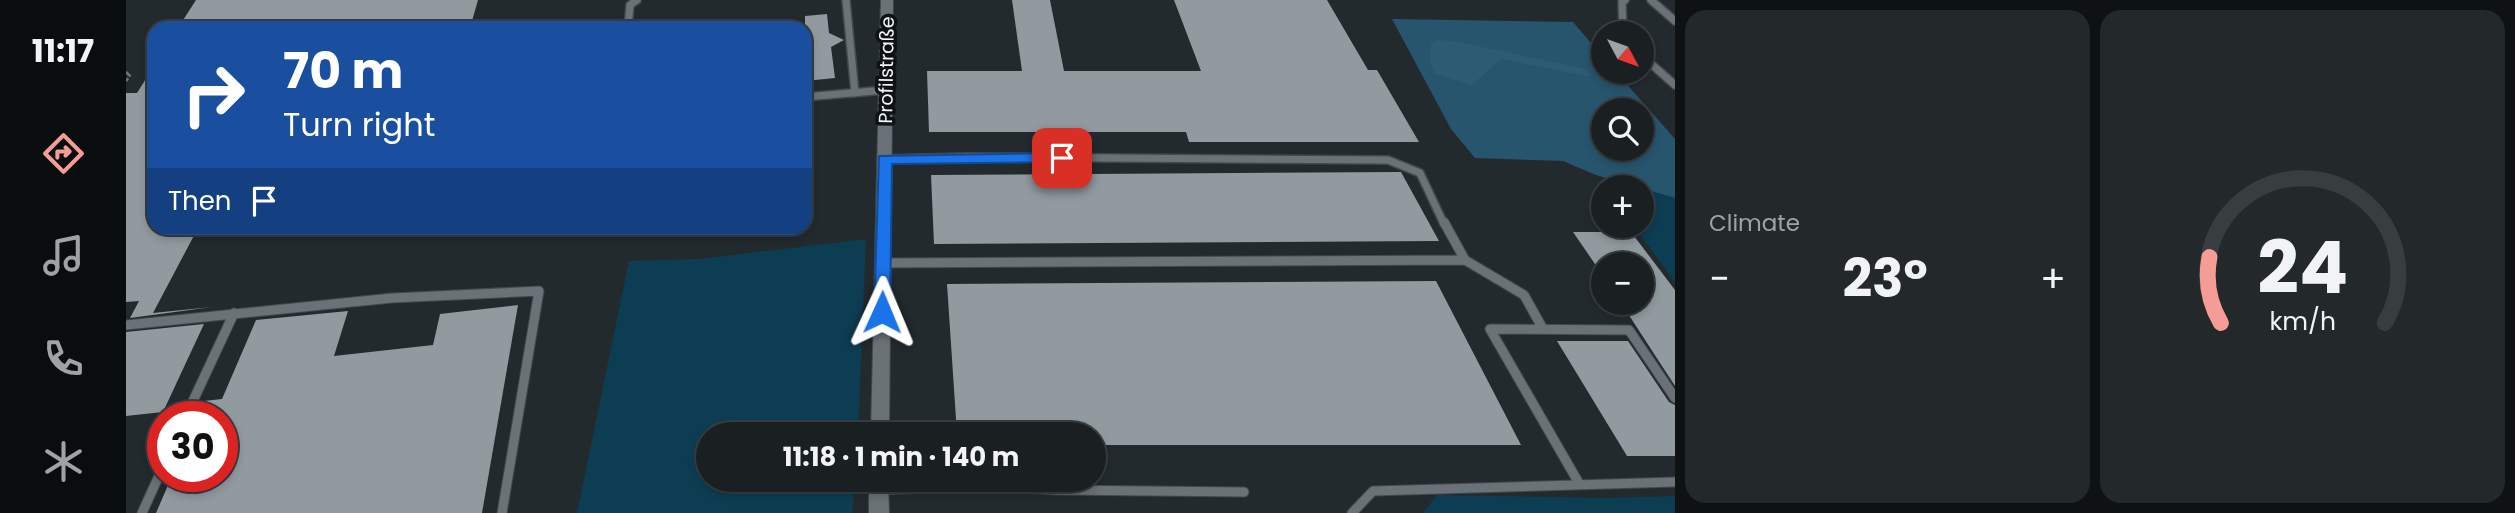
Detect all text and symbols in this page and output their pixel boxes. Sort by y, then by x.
street label: Profilstraße [872,16,901,124]
north arrow [1591,21,1654,84]
map controls [1591,21,1654,315]
text: 11:17 [32,28,94,73]
text: 70 m [283,37,403,105]
icon: right [168,49,259,140]
button: search [1591,98,1654,161]
text: Turn right [283,102,435,147]
pin [1032,128,1092,188]
icon: directions [39,129,88,178]
icon: arrive [1043,139,1081,177]
button: + [1591,175,1654,238]
icon: arrive [245,182,283,220]
text: Then [168,183,231,219]
text: Climate [1709,207,1800,239]
text: 24 [2257,217,2348,318]
icon: music [39,231,88,280]
text: 23° [1842,242,1928,315]
button: − [1591,252,1654,315]
text: − [1709,252,1730,305]
text: + [2040,252,2066,305]
position arrow [845,275,919,349]
text: km/h [2269,303,2336,338]
icon: phone [39,334,88,383]
speed limit sign: 30 [147,401,238,492]
icon: climate [39,437,88,486]
text: 11:18 · 1 min · 140 m [783,439,1019,475]

